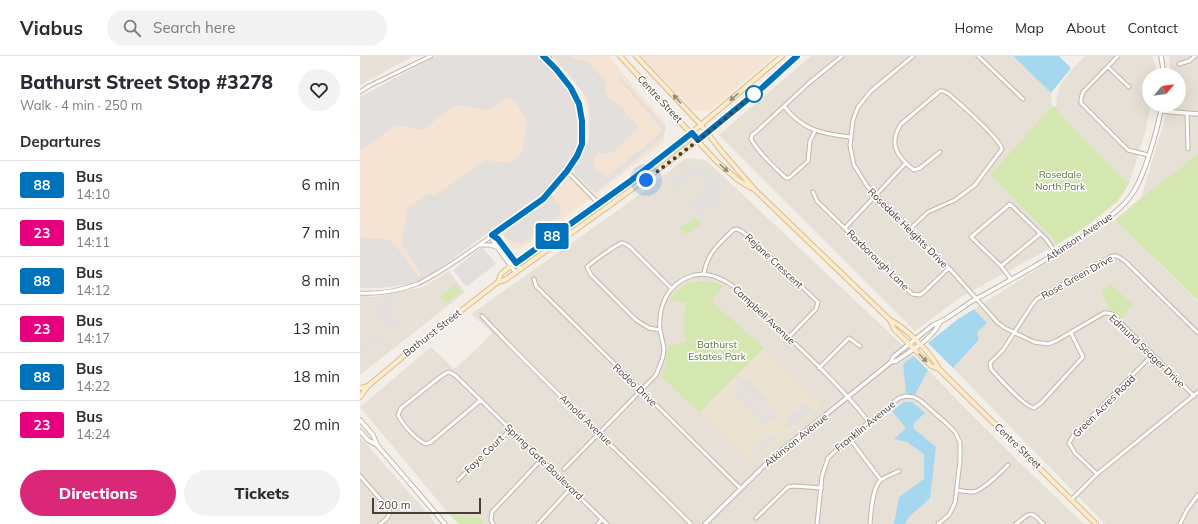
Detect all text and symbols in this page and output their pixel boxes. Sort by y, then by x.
search box [107,10,387,46]
text: Viabus [20,16,83,40]
icon: search [121,17,143,39]
text: Search here [153,18,236,37]
text: Home [954,19,993,37]
text: Map [1015,19,1044,37]
text: About [1066,19,1106,37]
text: Contact [1128,19,1178,37]
north arrow [1142,68,1186,112]
map controls [1142,68,1186,112]
button: heart [298,69,340,111]
text: Bathurst Street Stop #3278 [20,70,273,94]
street label: Centre Street [635,72,686,126]
unlabelled marker [745,85,763,103]
one-way arrow [729,92,739,101]
one-way arrow [672,94,682,104]
text: Walk · 4 min · 250 m [20,97,142,113]
text: Departures [20,132,101,151]
one-way arrow [719,163,729,172]
text: Bus [76,167,103,186]
park label: Rosedale North Park [1035,168,1086,193]
your location [636,170,656,190]
text: 6 min [302,175,340,194]
text: 88 [34,176,50,194]
street label: Rosedale Heights Drive [865,185,951,271]
text: 14:10 [76,186,110,202]
street label: Atkinson Avenue [1043,210,1115,264]
text: Bus [76,215,103,234]
text: 7 min [302,223,340,242]
line badge: 88 [534,223,570,249]
text: 23 [34,224,50,242]
text: 88 [544,227,560,245]
street label: Roxborough Lane [844,227,912,293]
street label: Rejane Crescent [742,231,806,292]
text: 14:11 [76,234,110,250]
street label: Rose Green Drive [1039,252,1115,302]
text: Bus [76,263,103,282]
text: 8 min [302,271,340,290]
text: 88 [34,272,50,290]
text: 14:12 [76,282,110,298]
street label: Campbell Avenue [730,283,798,347]
street label: Bathurst Street [400,306,464,360]
text: Bus [76,311,103,330]
street label: Edmund Seager Drive [1106,311,1188,391]
text: 13 min [293,319,340,338]
text: 23 [34,320,50,338]
text: 14:17 [76,330,110,346]
park label: Bathurst Estates Park [688,338,747,363]
one-way arrow [918,353,928,363]
text: Bus [76,359,103,378]
street label: Rodeo Drive [610,361,660,409]
text: 18 min [293,367,340,386]
text: 88 [34,368,50,386]
street label: Green Acres Road [1070,372,1138,440]
text: 14:22 [76,378,110,394]
street label: Arnold Avenue [557,392,615,448]
street label: Franklin Avenue [832,398,898,454]
text: Bus [76,407,103,426]
street label: Atkinson Avenue [762,410,830,470]
text: 20 min [293,415,340,434]
text: 23 [34,416,50,434]
street label: Centre Street [992,420,1045,472]
street label: Spring Gate Boulevard [502,421,586,503]
text: 14:24 [76,426,110,442]
street label: Faye Court [461,432,507,476]
button: Directions [20,470,176,516]
button: Tickets [184,470,340,516]
scale bar [372,496,481,515]
text: 200 m [378,498,410,512]

